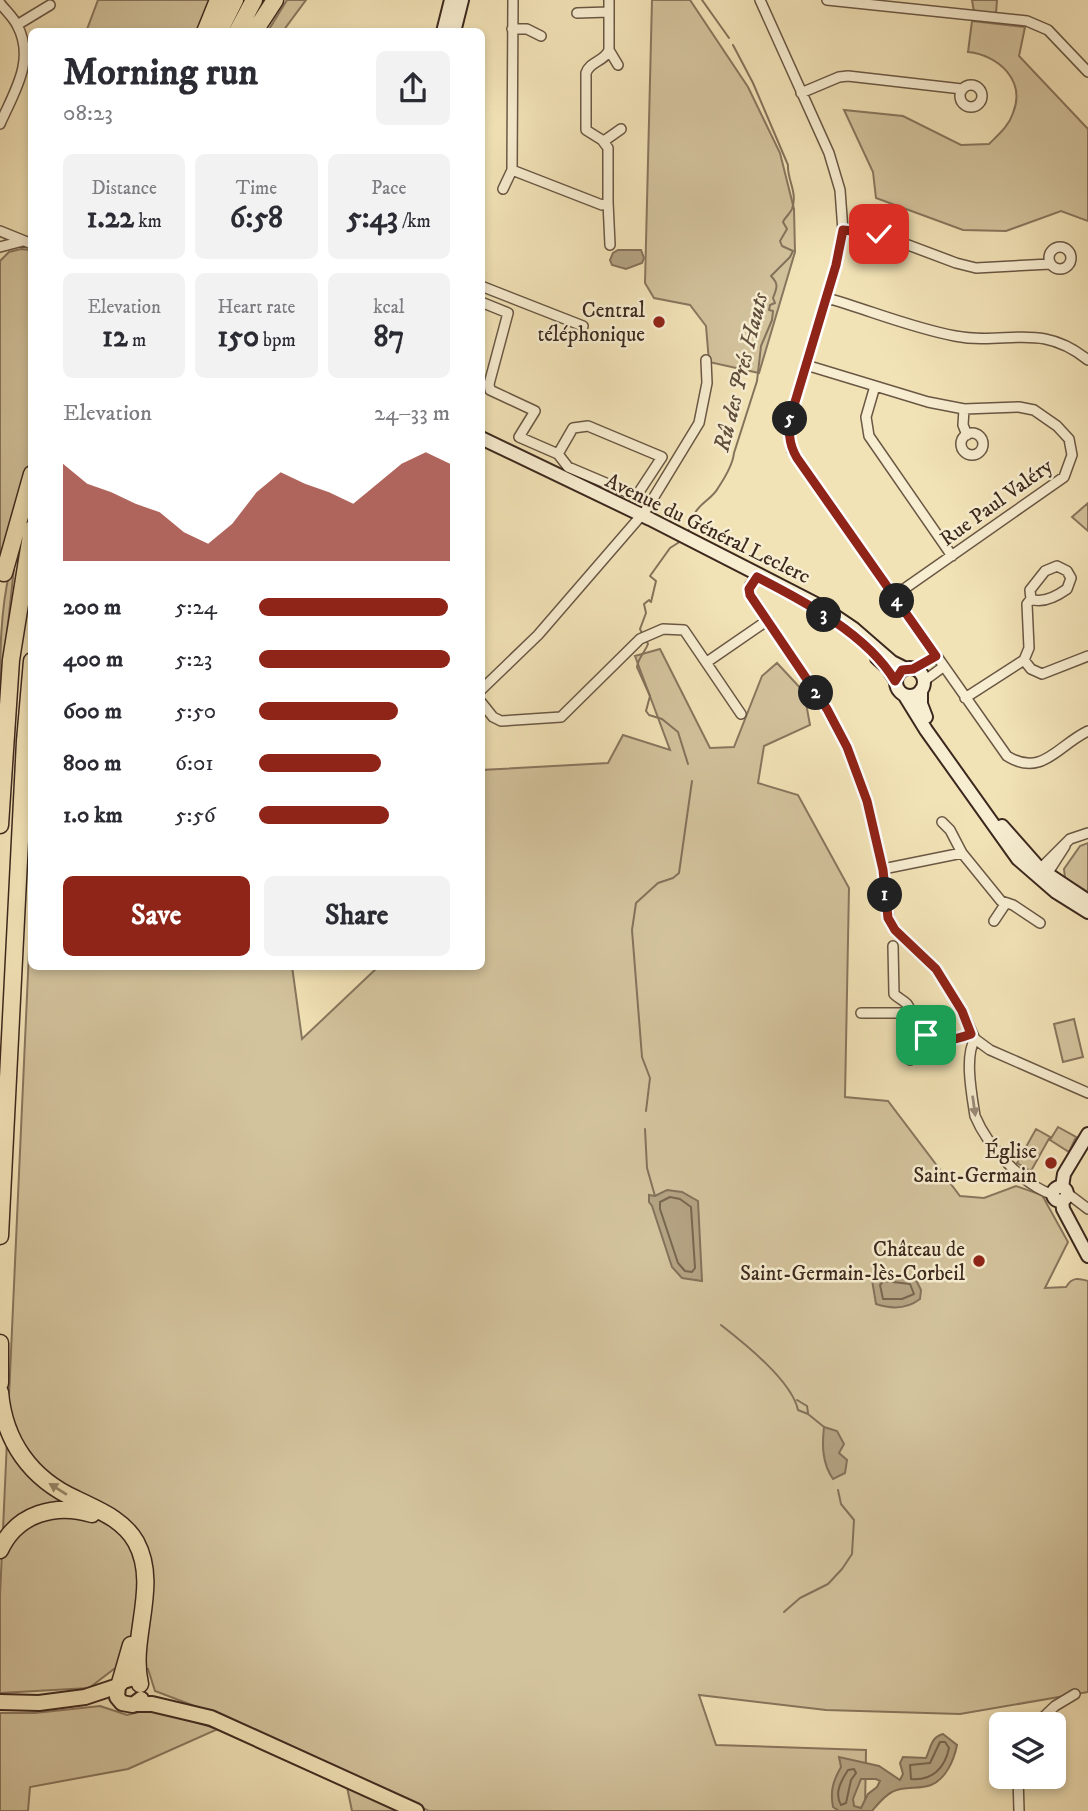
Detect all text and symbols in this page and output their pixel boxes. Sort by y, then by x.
text: Morning run [63,49,258,97]
button: share [376,51,450,125]
text: 08:23 [63,99,113,128]
text: Distance [91,177,157,200]
text: Time [236,177,277,200]
text: Pace [371,177,406,200]
text: 1.22 [86,200,134,237]
text: 6:58 [230,200,283,237]
text: 5:43 [347,200,398,237]
pin [849,204,909,264]
text: km [134,210,162,233]
text: /km [398,210,431,233]
icon: check [860,215,898,253]
water label: Rû des Prés Hauts [707,289,775,456]
text: Elevation [87,296,161,319]
text: Heart rate [218,296,295,319]
text: kcal [373,296,404,319]
place label: Central téléphonique [537,298,646,348]
marker: Central téléphonique [651,314,667,330]
text: 12 [102,319,128,356]
text: 150 [217,319,259,356]
text: 87 [373,319,404,356]
text: m [128,329,146,352]
text: bpm [259,329,296,352]
text: Elevation [63,399,152,428]
text: 24–33 m [374,399,450,428]
pin: 5 [772,402,808,436]
text: 5 [785,407,794,430]
street label: Rue Paul Valéry [935,453,1059,552]
street label: Avenue du Général Leclerc [601,468,815,590]
pin: 4 [880,584,914,618]
text: 4 [891,589,902,612]
text: 200 m [63,593,121,622]
text: 5:24 [175,593,217,622]
pin: 3 [806,598,842,632]
text: 3 [820,603,827,626]
text: 400 m [63,645,123,674]
text: 5:23 [175,645,212,674]
pin: 2 [798,676,834,710]
text: 2 [811,681,820,704]
text: 600 m [63,697,122,726]
text: 5:50 [175,697,216,726]
text: 800 m [63,749,121,778]
text: 6:01 [175,749,214,778]
text: 1.0 km [63,801,123,830]
text: 5:56 [175,801,216,830]
button: Save [63,876,250,956]
button: Share [264,876,450,956]
pin: 1 [868,878,903,912]
text: 1 [881,883,888,906]
pin [896,1005,956,1065]
icon: arrive [907,1016,945,1054]
one-way arrow [969,1095,980,1117]
place label: Église Saint-Germain [913,1138,1037,1189]
marker: Église Saint-Germain [1043,1155,1059,1171]
place label: Château de Saint-Germain-lès-Corbeil [740,1237,966,1287]
marker: Château de Saint-Germain-lès-Corbeil [971,1253,987,1269]
one-way arrow [48,1483,67,1496]
map controls [989,1712,1066,1789]
button: layers [989,1712,1066,1789]

